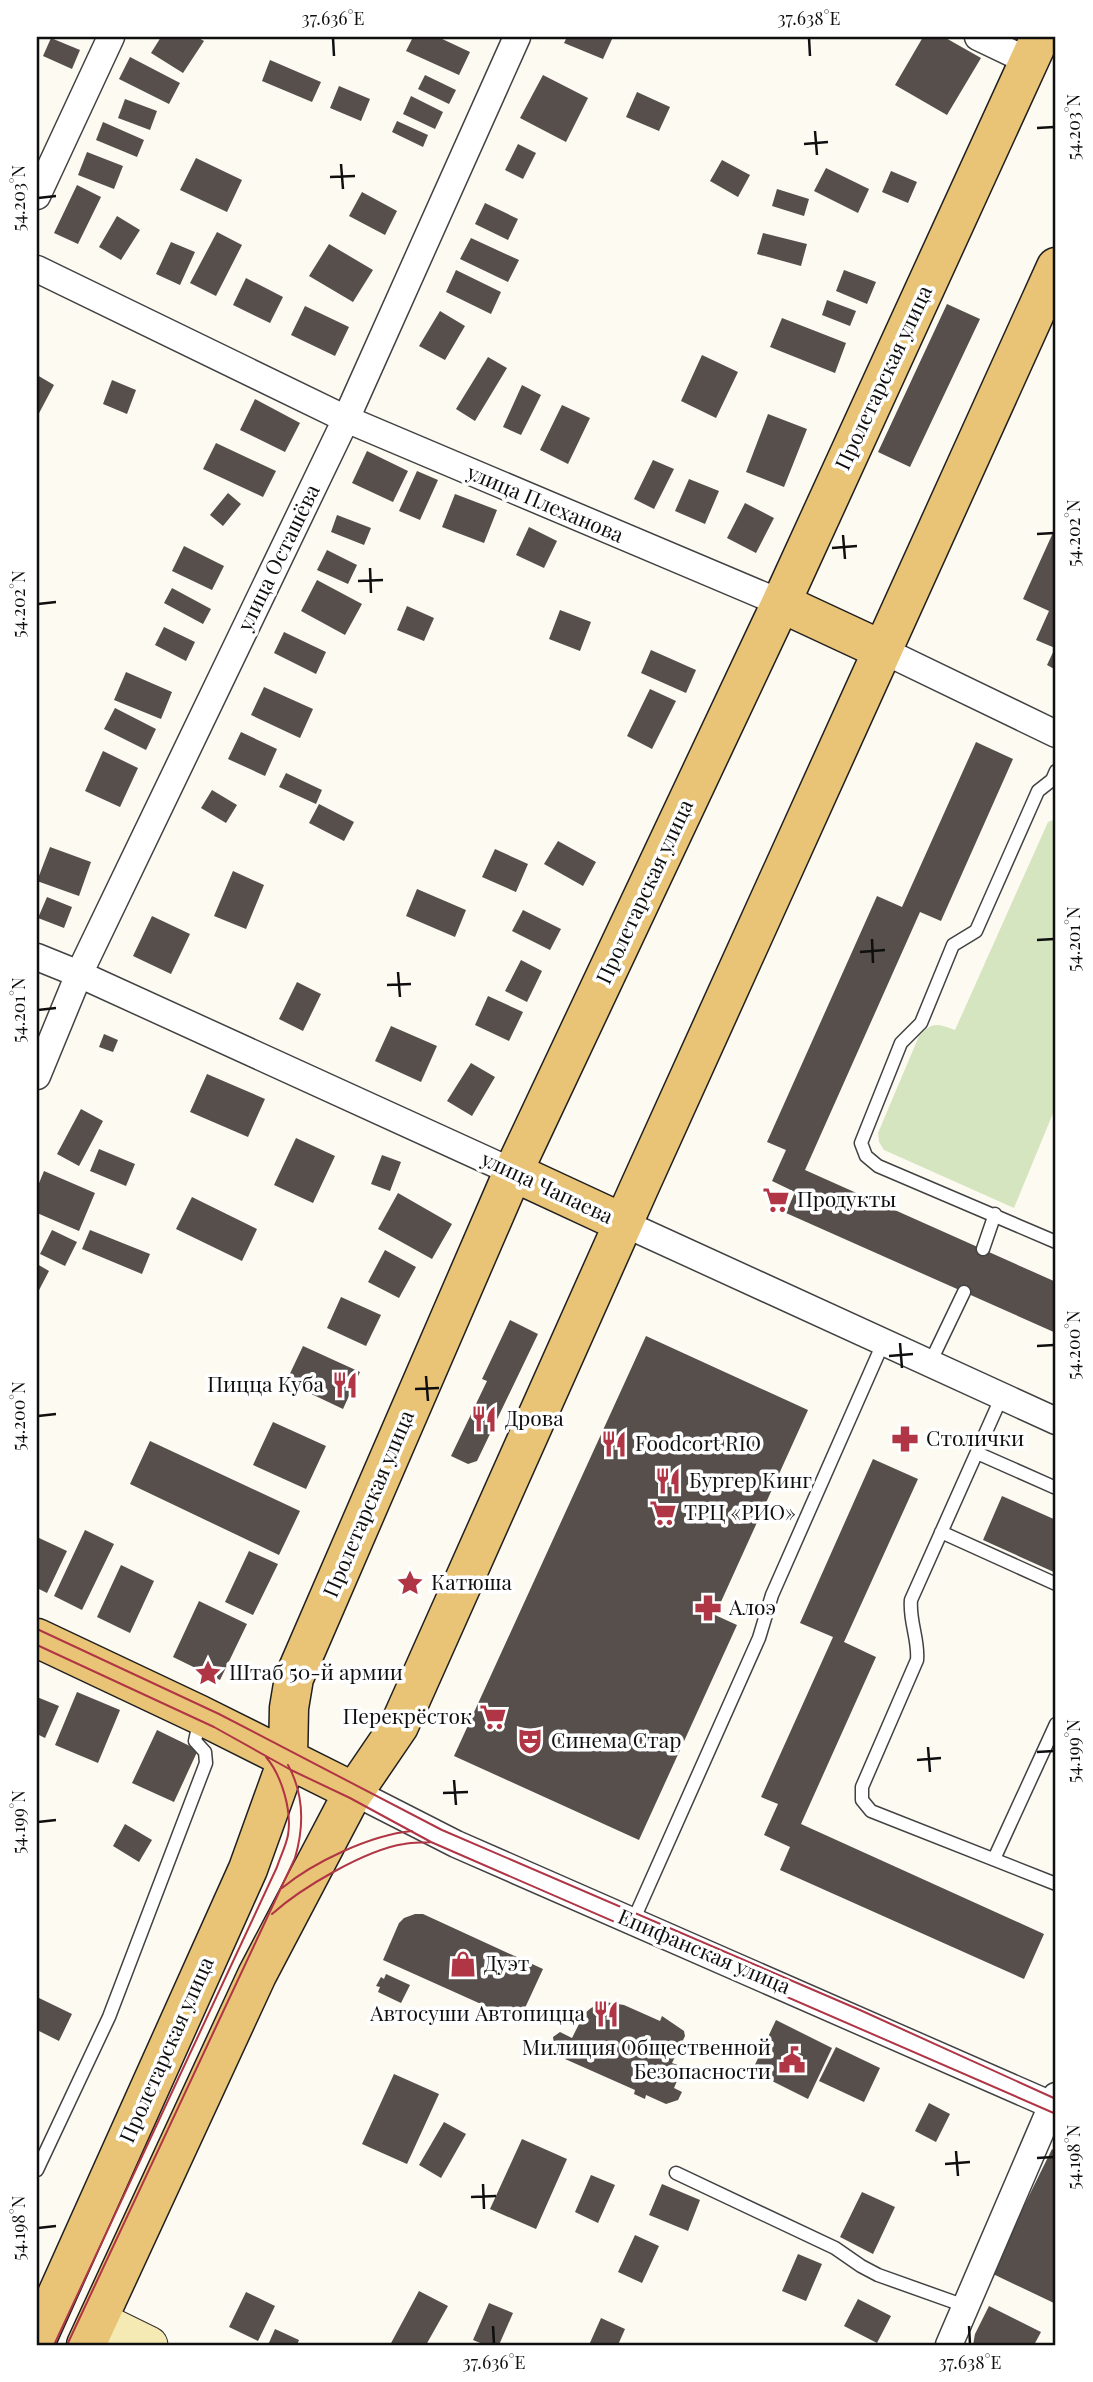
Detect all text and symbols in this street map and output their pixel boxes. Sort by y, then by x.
text: 37.636°E [302,6,364,30]
text: 37.638°E [777,6,841,30]
text: 54.203°N [1061,93,1085,160]
text: 54.203°N [6,164,30,231]
street label: Пролетарская улица [827,280,937,474]
street label: улица Плеханова [462,456,629,548]
street label: улица Осташёва [229,479,325,636]
text: 54.202°N [1061,499,1085,567]
text: 54.202°N [6,570,30,638]
street label: Пролетарская улица [588,794,698,988]
text: 54.201°N [1061,906,1085,972]
text: 54.201°N [6,977,30,1043]
street label: улица Чапаева [477,1143,619,1229]
place label: Продукты [797,1184,896,1212]
supermarket icon: Продукты [761,1185,791,1215]
text: 54.200°N [1061,1310,1085,1380]
place label: Пицца Куба [207,1369,325,1397]
restaurant icon: Пицца Куба [330,1370,360,1400]
text: 54.200°N [6,1381,30,1451]
place label: Дрова [505,1403,564,1431]
restaurant icon: Дрова [469,1404,499,1434]
street label: Пролетарская улица [315,1405,419,1601]
place label: Столички [926,1423,1024,1451]
pharmacy icon: Столички [890,1424,920,1454]
place label: Foodcort RIO [635,1428,761,1456]
restaurant icon: Foodcort RIO [599,1429,629,1459]
place label: Бургер Кинг [689,1465,812,1493]
restaurant icon: Бургер Кинг [653,1466,683,1496]
place label: ТРЦ «РИО» [684,1497,796,1525]
supermarket icon: ТРЦ «РИО» [648,1498,678,1528]
place label: Катюша [431,1567,513,1595]
place icon: Катюша [395,1568,425,1598]
place label: Алоэ [728,1592,776,1620]
pharmacy icon: Алоэ [693,1593,723,1623]
place label: Штаб 50-й армии [229,1657,403,1685]
place icon: Штаб 50-й армии [193,1658,223,1688]
place label: Перекрёсток [343,1701,472,1729]
supermarket icon: Перекрёсток [478,1702,508,1732]
text: 54.199°N [1061,1719,1085,1783]
place label: Синема Стар [551,1725,681,1753]
theatre icon: Синема Стар [515,1726,545,1756]
text: 54.199°N [6,1790,30,1854]
street label: Епифанская улица [614,1901,796,1999]
place label: Дуэт [484,1948,530,1976]
shop icon: Дуэт [448,1949,478,1979]
street label: Пролетарская улица [112,1951,219,2146]
place label: Автосуши Автопицца [369,1998,586,2026]
restaurant icon: Автосуши Автопицца [591,1999,621,2029]
place label: Милиция Общественной Безопасности [522,2032,771,2084]
public building icon: Милиция Общественной Безопасности [777,2045,807,2075]
text: 54.198°N [1061,2124,1085,2189]
text: 54.198°N [6,2195,30,2260]
text: 37.636°E [463,2350,525,2374]
text: 37.638°E [938,2350,1002,2374]

